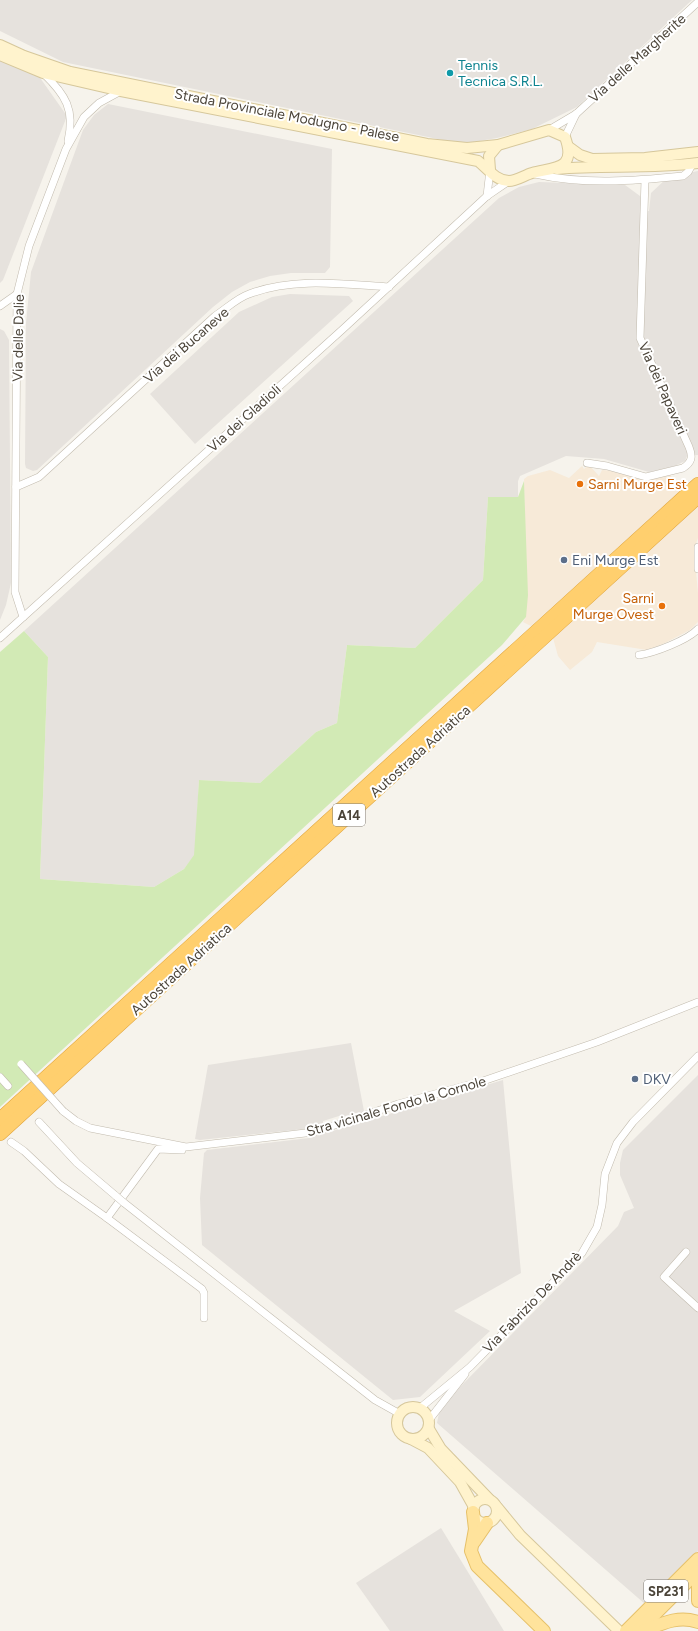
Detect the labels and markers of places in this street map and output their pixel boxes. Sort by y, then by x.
place label: Tennis Tecnica S.R.L. [458,57,543,90]
marker: Tennis Tecnica S.R.L. [445,68,455,78]
place label: Sarni Murge Est [588,476,687,493]
marker: Sarni Murge Est [575,479,585,489]
place label: Eni Murge Est [572,552,659,569]
marker: Eni Murge Est [559,555,569,565]
place label: Sarni Murge Ovest [573,590,654,623]
marker: Sarni Murge Ovest [657,601,667,611]
place label: DKV [643,1071,671,1088]
marker: DKV [630,1074,640,1084]

